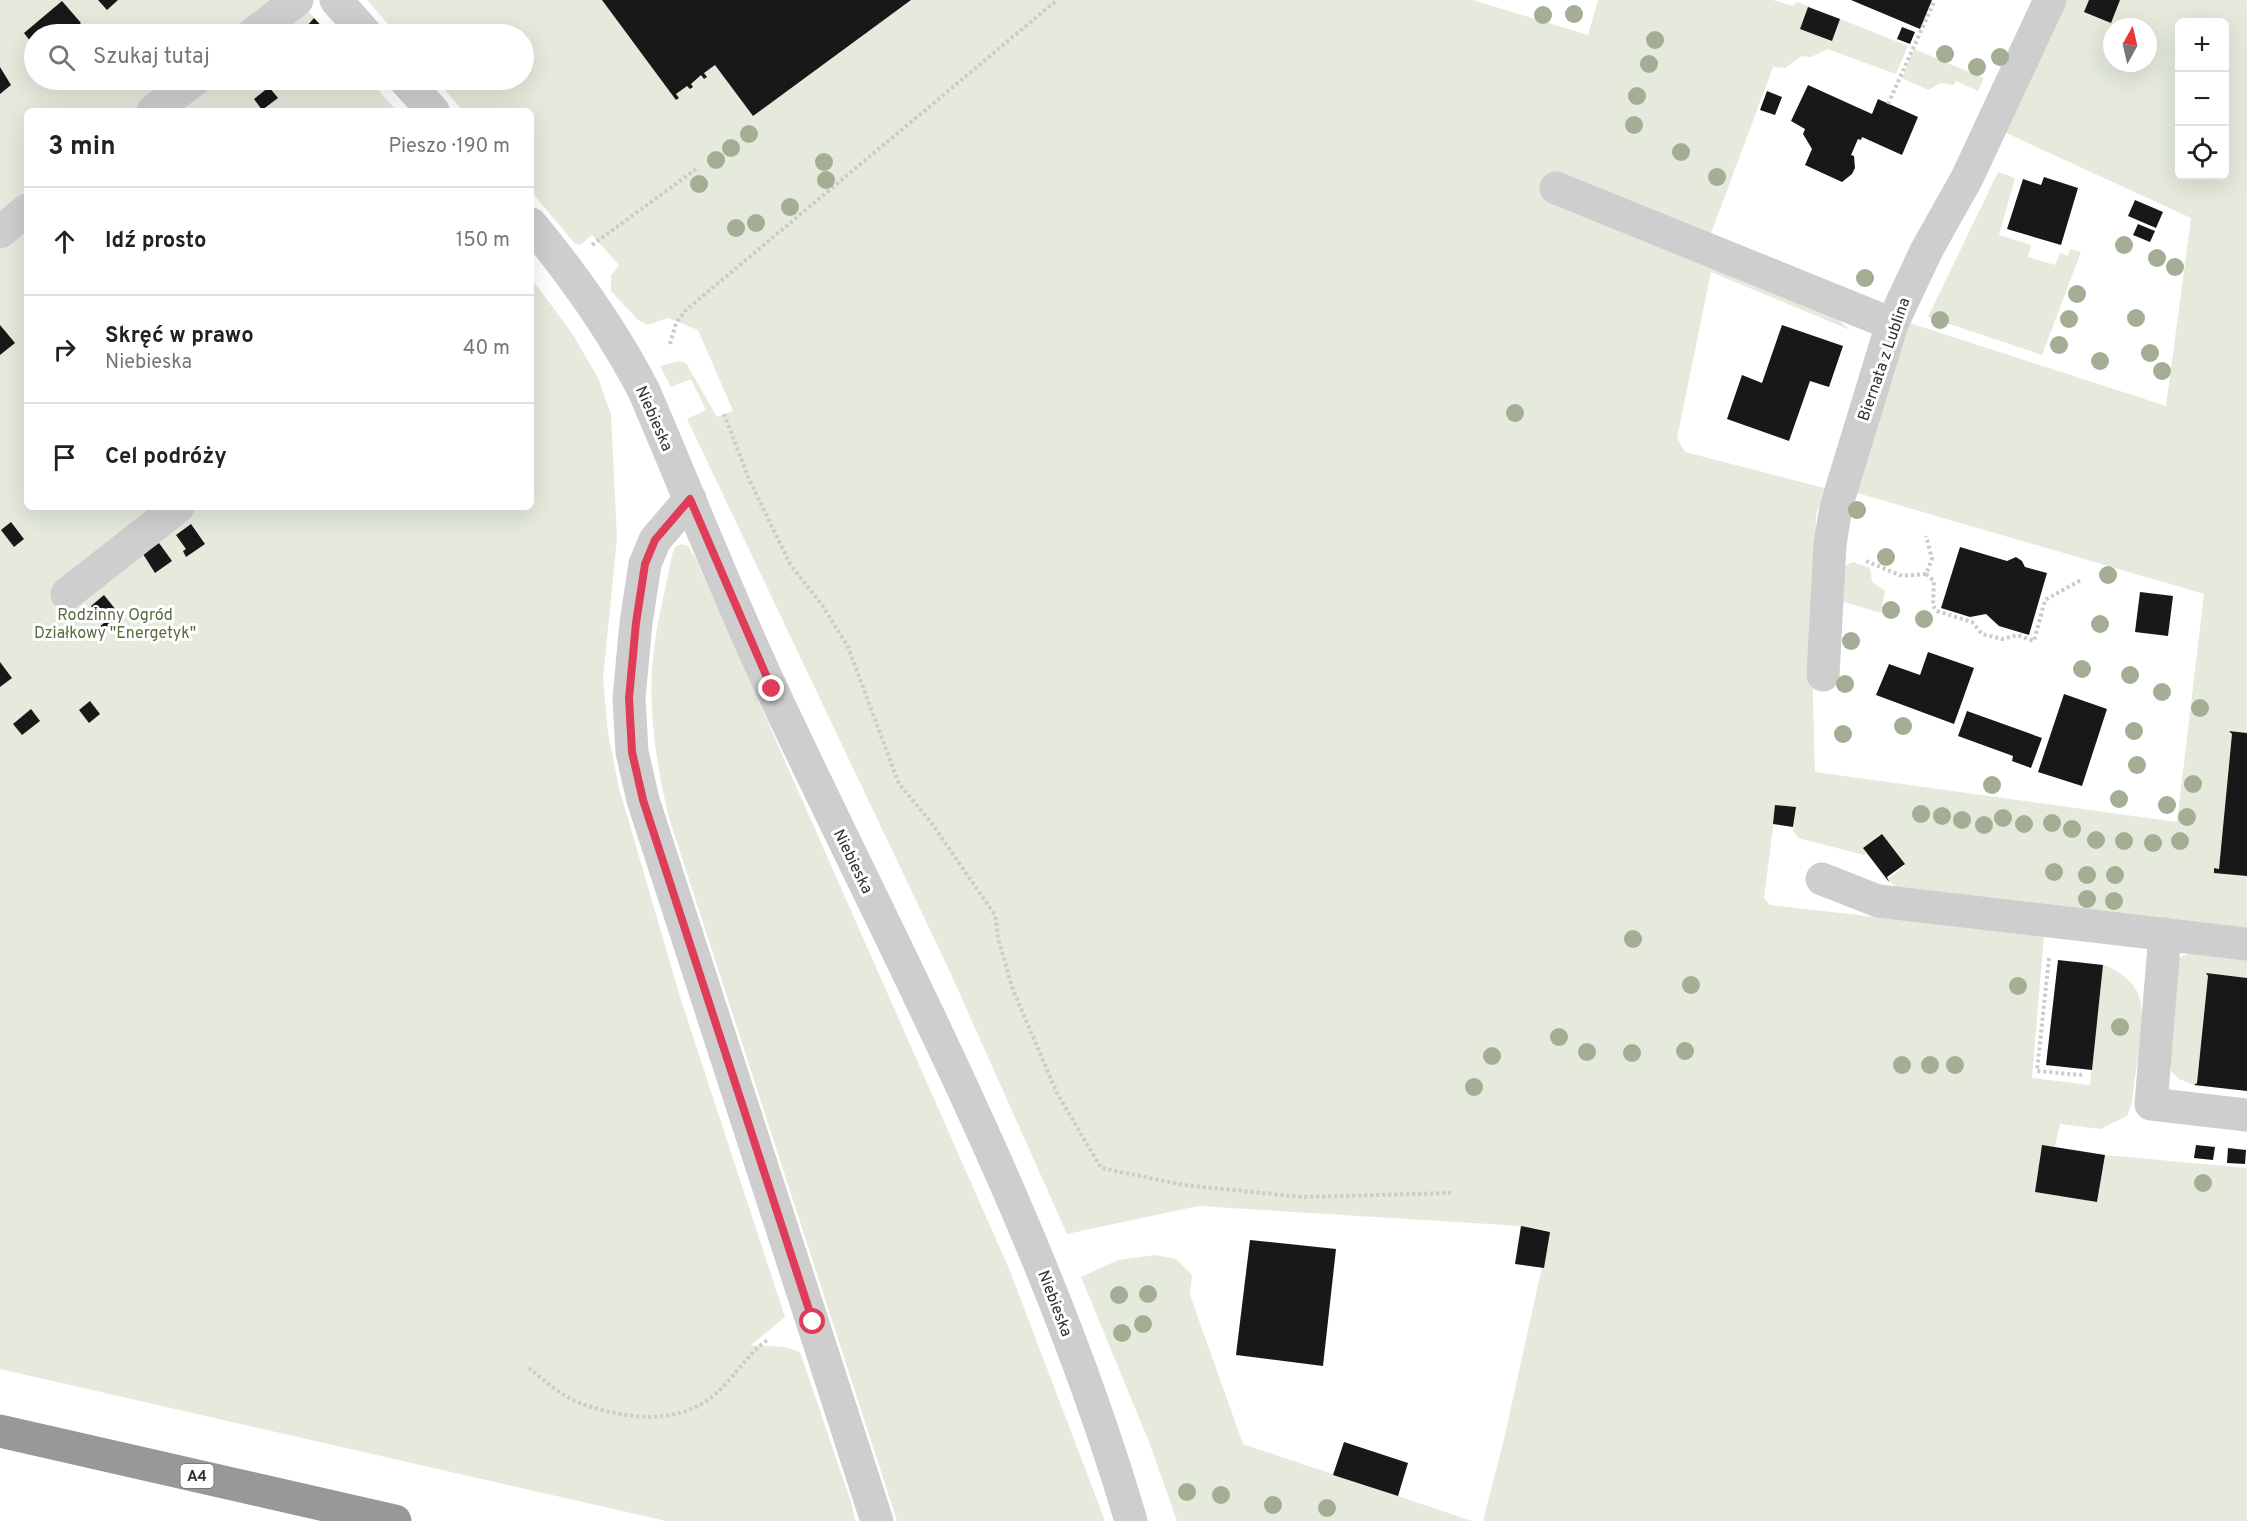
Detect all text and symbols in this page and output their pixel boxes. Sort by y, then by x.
north arrow [2103,18,2157,72]
map controls [2175,18,2229,180]
button: + [2175,18,2229,72]
search box [24,24,534,90]
icon: search [45,41,78,74]
text: Szukaj tutaj [93,44,210,71]
button: − [2175,72,2229,126]
button: locate [2175,126,2229,180]
text: 3 min [48,131,116,164]
text: Pieszo · 190 m [388,134,510,160]
icon: ahead [48,225,81,258]
text: Idź prosto [105,228,207,255]
text: 150 m [456,228,510,254]
street label: Biernata z Lublina [1854,295,1915,424]
text: Skręć w prawo [105,323,254,350]
icon: right [48,333,81,366]
text: 40 m [463,336,510,362]
text: Niebieska [105,350,192,376]
street label: Niebieska [630,383,676,455]
icon: arrive [48,441,81,474]
text: Cel podróży [105,444,227,471]
park label: Rodzinny Ogród Działkowy "Energetyk" [34,606,196,644]
route end [758,675,784,701]
street label: Niebieska [828,826,876,898]
street label: Niebieska [1032,1268,1076,1340]
route start [799,1308,825,1334]
road number: A4 [180,1464,214,1488]

